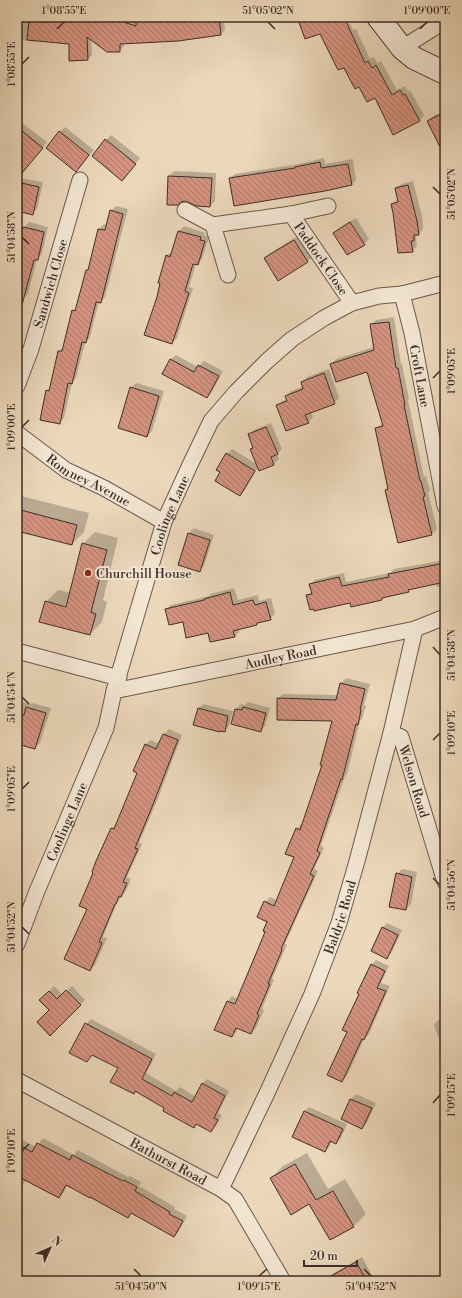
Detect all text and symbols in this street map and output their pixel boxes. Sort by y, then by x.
text: 1°08'55"E [42,5,86,17]
text: 51°05'02"N [242,5,294,17]
text: 1°09'00"E [404,5,451,17]
text: 1°08'55"E [6,42,18,86]
text: 51°05'02"N [446,168,458,220]
text: 51°04'58"N [6,211,18,263]
street label: Paddock Close [290,219,352,299]
street label: Sandwich Close [31,237,72,330]
street label: Croft Lane [405,343,433,409]
text: 1°09'05"E [446,348,458,394]
text: 1°09'00"E [6,403,18,451]
street label: Romney Avenue [43,451,133,511]
street label: Coolinge Lane [148,473,193,557]
place label: Churchill House [96,566,192,582]
marker: Churchill House [83,568,93,578]
text: 51°04'58"N [446,629,458,681]
street label: Audley Road [242,642,319,673]
text: 51°04'54"N [6,671,18,723]
text: 1°09'10"E [446,711,458,755]
street label: Welson Road [395,742,432,820]
text: 1°09'05"E [6,766,18,812]
street label: Coolinge Lane [43,779,91,864]
text: 51°04'56"N [446,859,458,911]
street label: Baldric Road [321,878,360,957]
text: 51°04'52"N [6,901,18,952]
text: 1°09'15"E [446,1073,458,1117]
text: 1°09'10"E [6,1129,18,1173]
street label: Bathurst Road [126,1134,210,1189]
north arrow [30,1228,70,1268]
text: N [48,1234,65,1250]
scale bar [304,1242,357,1268]
text: 20 m [310,1249,338,1264]
text: 51°04'50"N [115,1281,167,1293]
text: 1°09'15"E [237,1281,281,1293]
text: 51°04'52"N [346,1281,397,1293]

